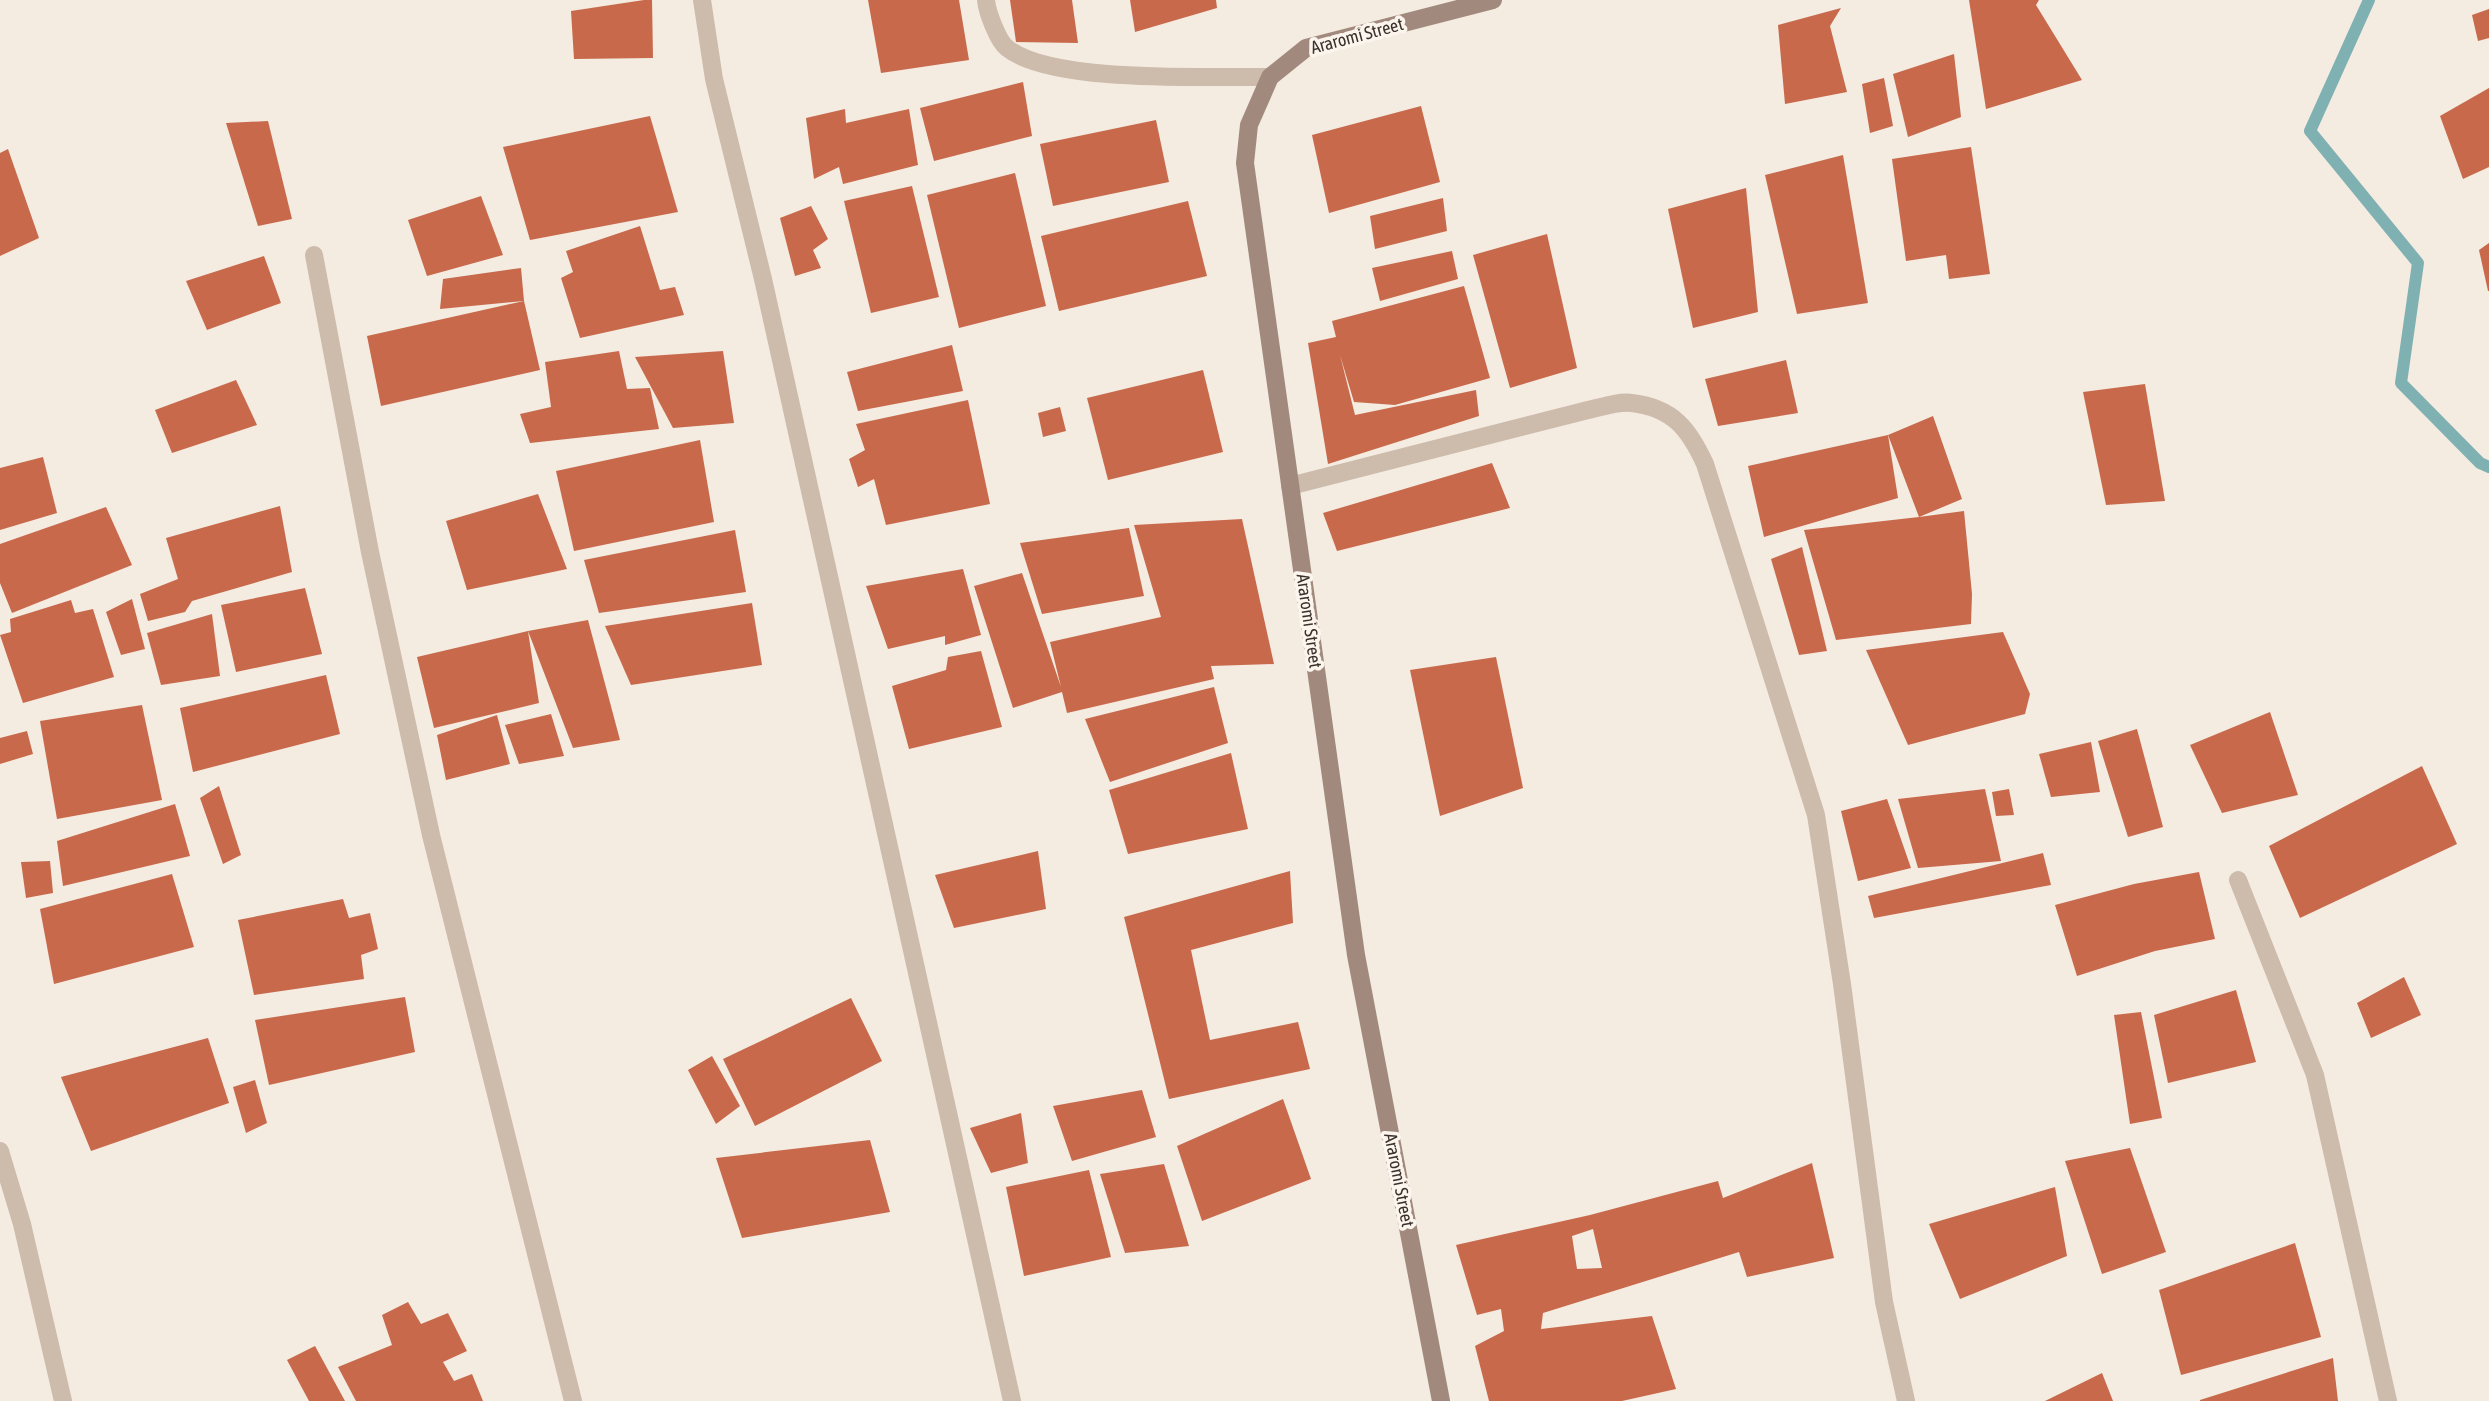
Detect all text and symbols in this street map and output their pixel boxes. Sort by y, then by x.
street label: Araromi Street [1308,13,1405,58]
street label: Araromi Street [1292,572,1327,669]
street label: Araromi Street [1380,1131,1419,1229]

